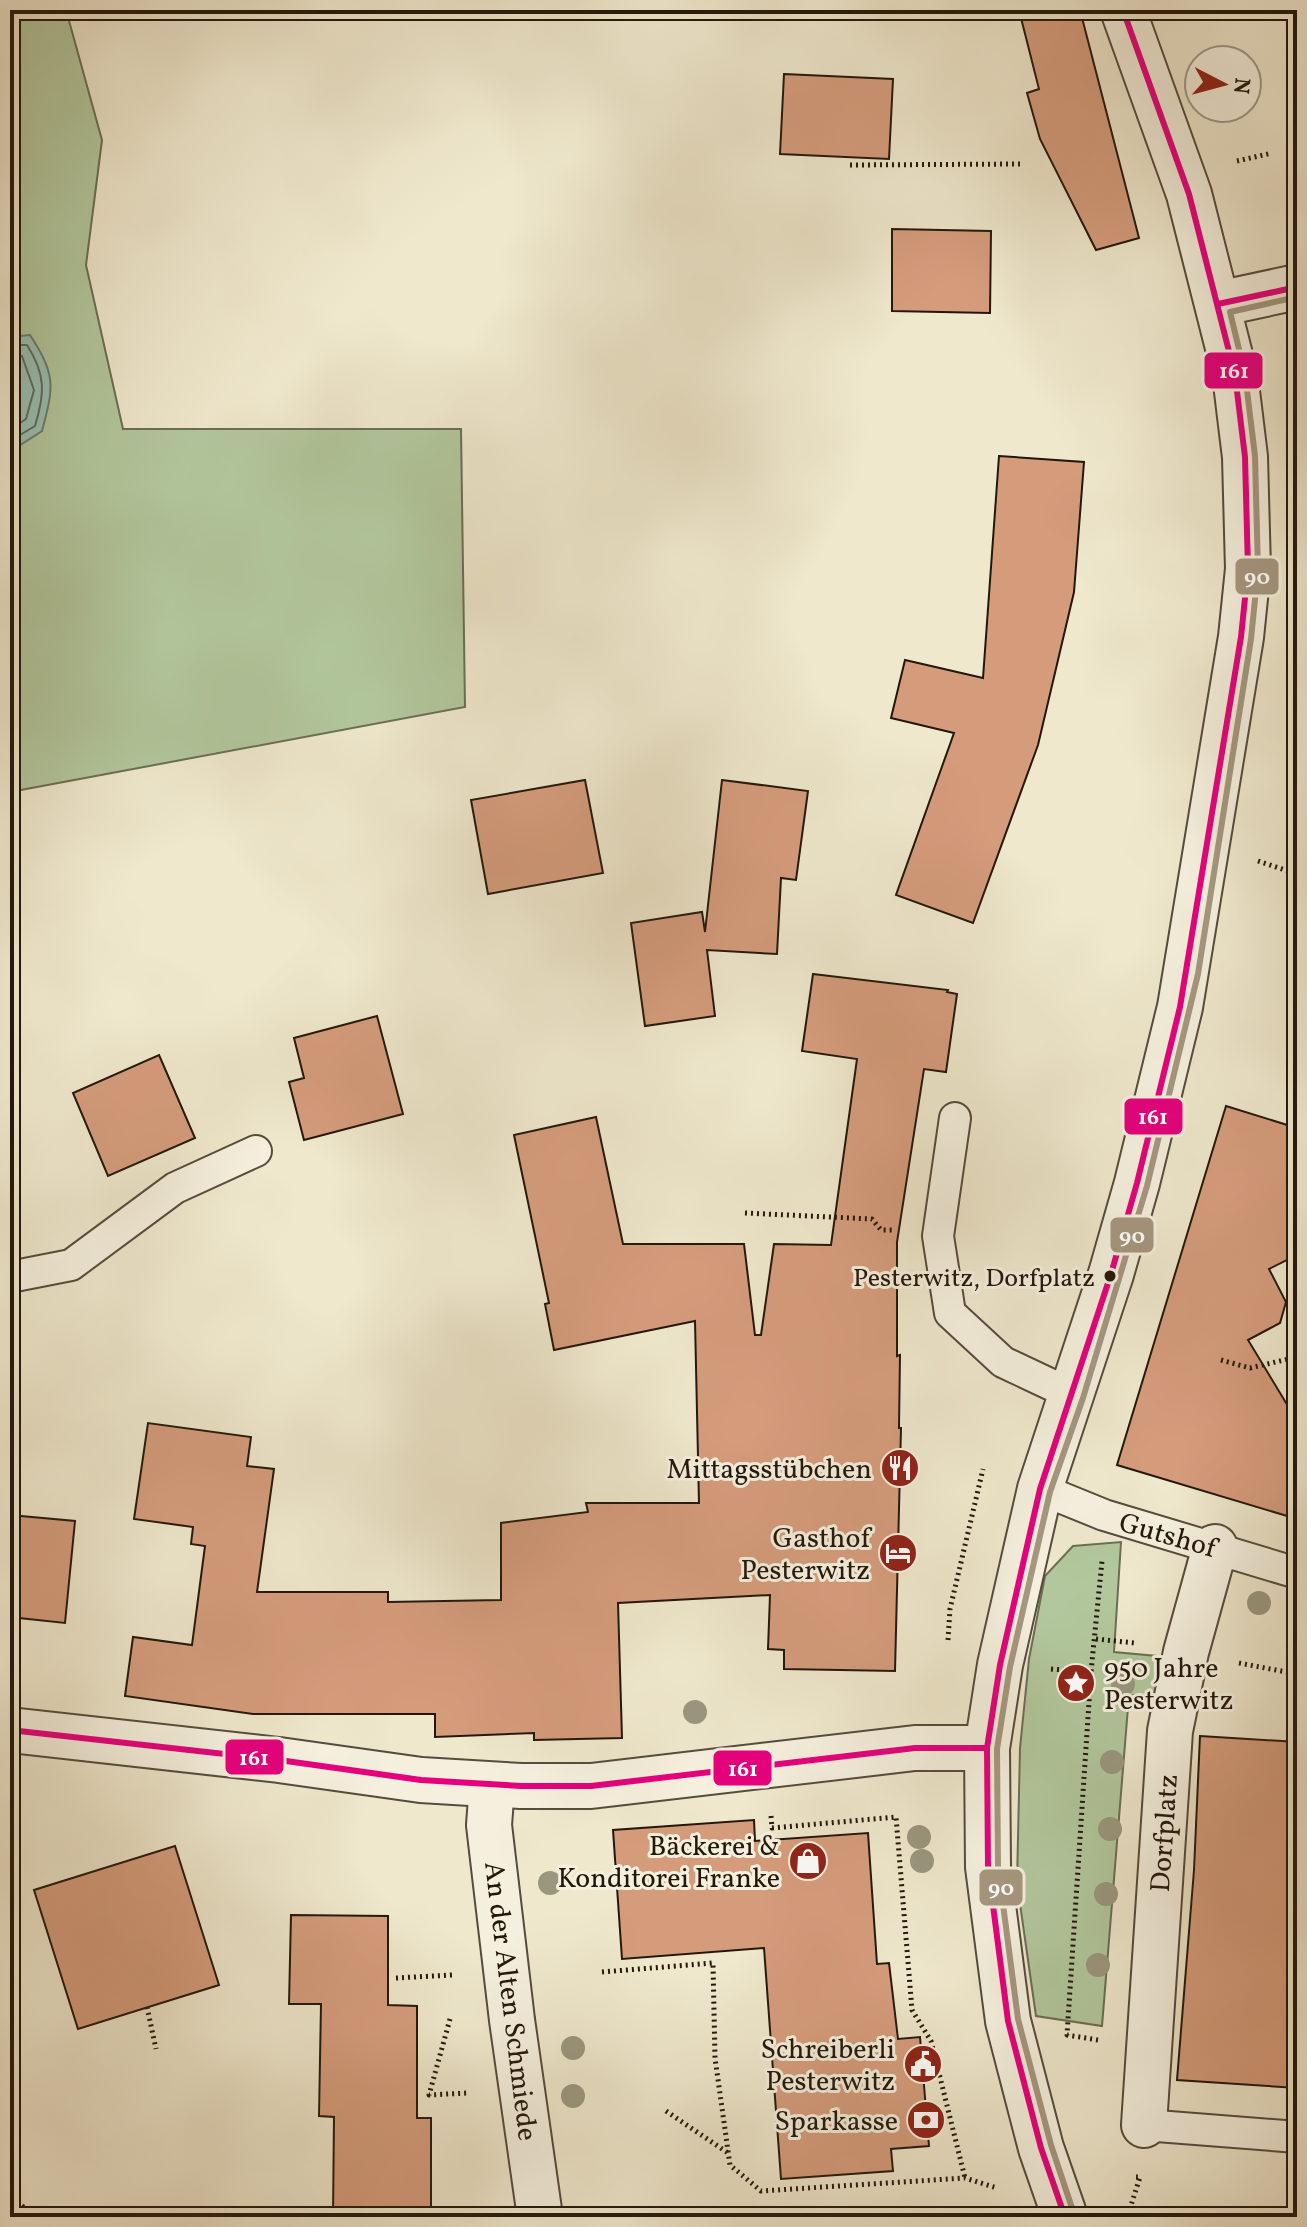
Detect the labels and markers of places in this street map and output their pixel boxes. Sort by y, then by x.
place label: Pesterwitz, Dorfplatz [853,1261,1095,1297]
marker: Pesterwitz, Dorfplatz [1102,1268,1118,1284]
restaurant icon: Mittagsstübchen [879,1447,921,1489]
place label: Mittagsstübchen [666,1451,872,1490]
place label: Gasthof Pesterwitz [741,1520,872,1591]
hotel icon: Gasthof Pesterwitz [877,1532,919,1574]
place label: 950 Jahre Pesterwitz [1104,1650,1233,1721]
place icon: 950 Jahre Pesterwitz [1055,1662,1097,1704]
place label: Bäckerei & Konditorei Franke [557,1828,780,1899]
shop icon: Bäckerei & Konditorei Franke [787,1840,829,1882]
place label: Schreiberli Pesterwitz [760,2031,895,2102]
public building icon: Schreiberli Pesterwitz [902,2043,944,2085]
bank icon: Sparkasse [905,2099,947,2141]
place label: Sparkasse [774,2103,898,2142]

